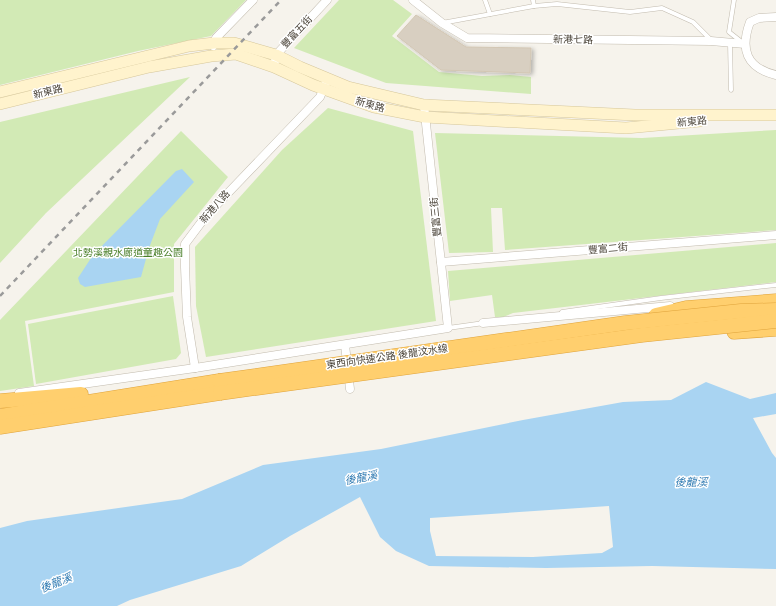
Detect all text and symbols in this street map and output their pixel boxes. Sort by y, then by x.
street label: 豐富五街 [279,13,315,51]
street label: 新港七路 [553,34,593,46]
street label: 新東路 [32,83,64,101]
street label: 新東路 [354,95,386,115]
street label: 新東路 [677,115,707,129]
street label: 新港八路 [197,188,233,226]
street label: 豐富三街 [428,196,444,238]
street label: 豐富二街 [588,241,628,257]
park label: 北勢溪親水廊道童趣公園 [73,247,183,259]
street label: 東西向快速公路 後龍汶水線 [325,343,449,371]
water label: 後龍溪 [344,468,380,488]
water label: 後龍溪 [675,476,709,489]
water label: 後龍溪 [38,570,76,595]

